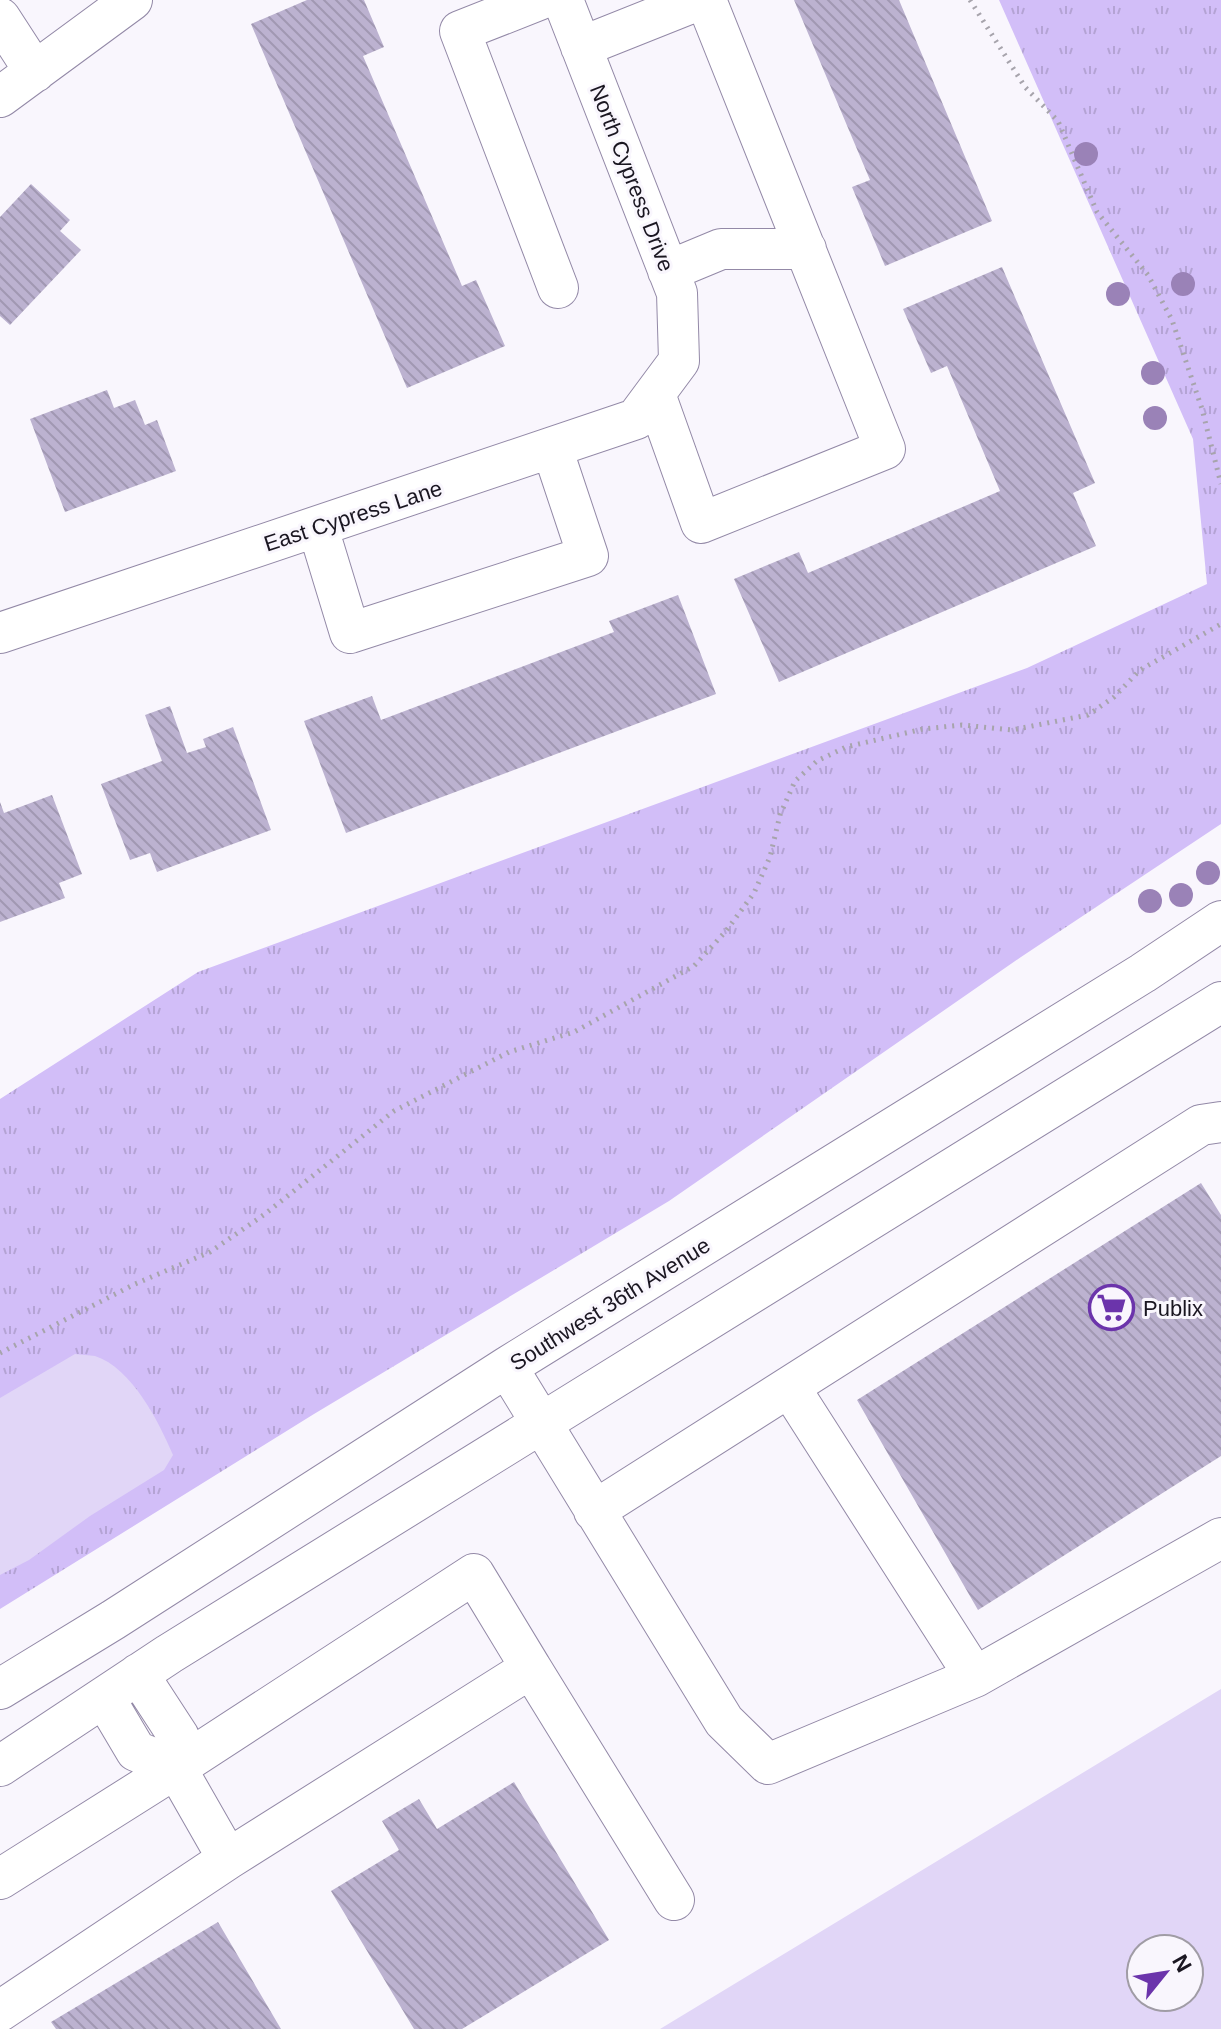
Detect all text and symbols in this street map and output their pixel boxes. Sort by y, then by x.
street label: North Cypress Drive [585,81,679,275]
street label: East Cypress Lane [261,475,445,557]
street label: Southwest 36th Avenue [506,1232,714,1376]
supermarket icon: Publix [1088,1284,1136,1332]
place label: Publix [1143,1296,1203,1321]
north arrow [1125,1933,1205,2013]
text: N [1167,1950,1197,1976]

